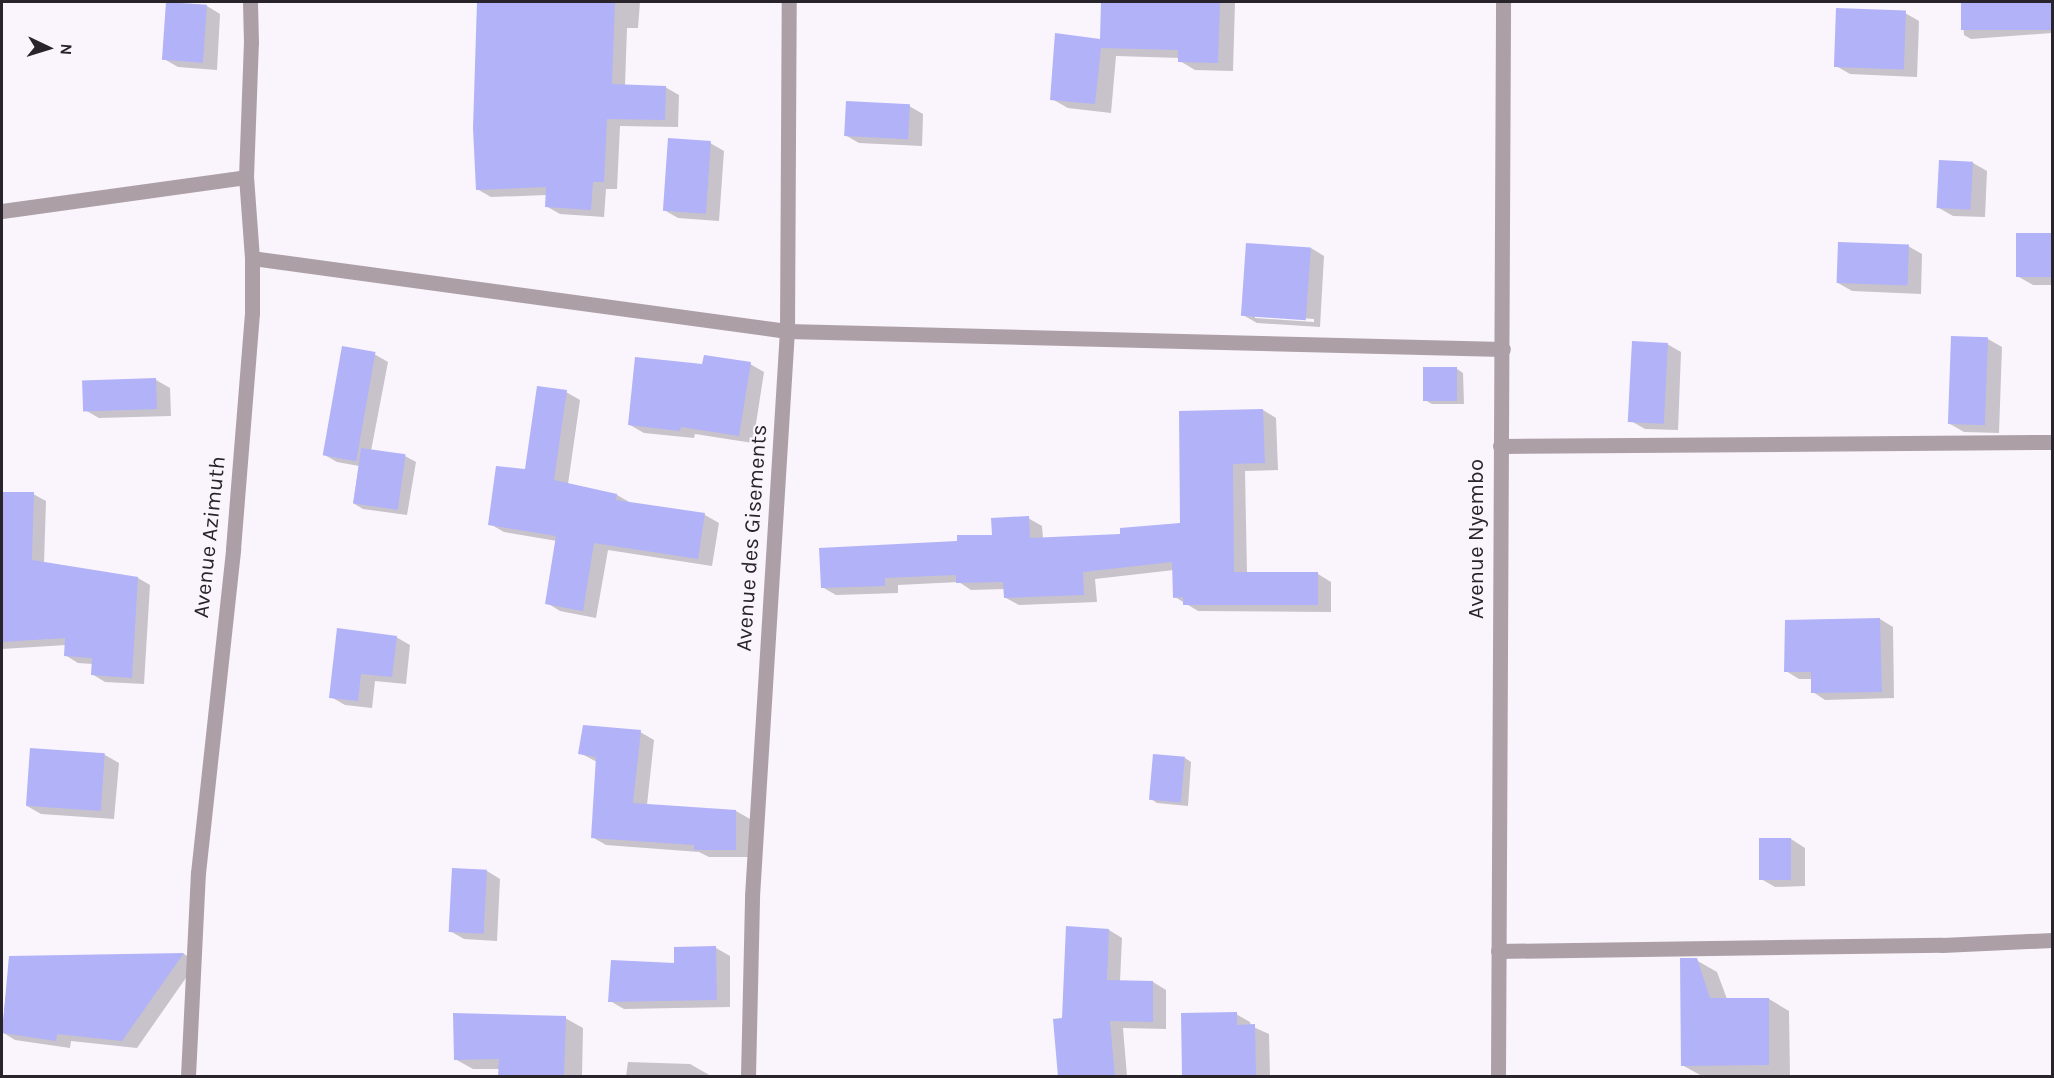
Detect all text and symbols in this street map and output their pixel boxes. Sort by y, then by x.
north arrow [18,18,78,78]
text: N [57,43,76,56]
street label: Avenue des Gisements [731,424,773,652]
street label: Avenue Azimuth [188,455,232,619]
street label: Avenue Nyembo [1464,459,1490,619]

